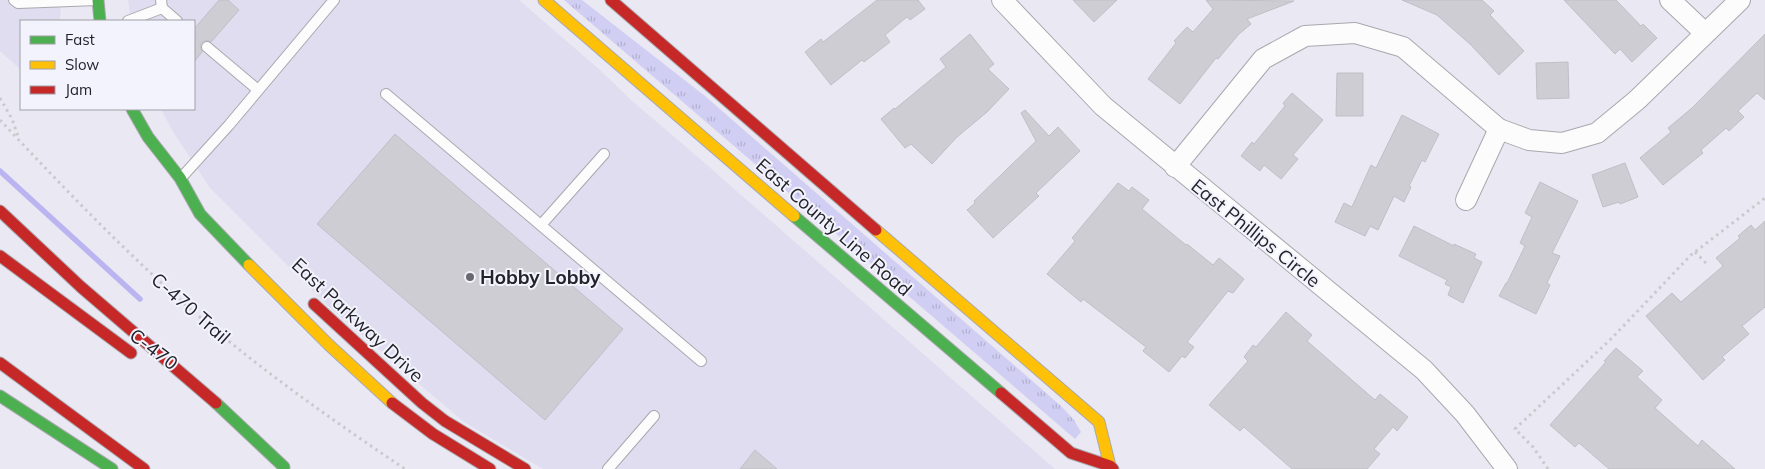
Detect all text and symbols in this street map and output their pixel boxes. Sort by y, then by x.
legend [20,20,195,110]
text: Fast [65,30,95,49]
text: Slow [65,55,99,74]
text: Jam [65,80,92,99]
street label: East County Line Road [751,153,917,301]
street label: East Phillips Circle [1187,174,1325,292]
street label: East Parkway Drive [287,253,429,387]
place label: Hobby Lobby [480,265,601,289]
street label: C-470 Trail [147,268,235,348]
marker: Hobby Lobby [464,271,476,283]
street label: C-470 [125,323,183,375]

